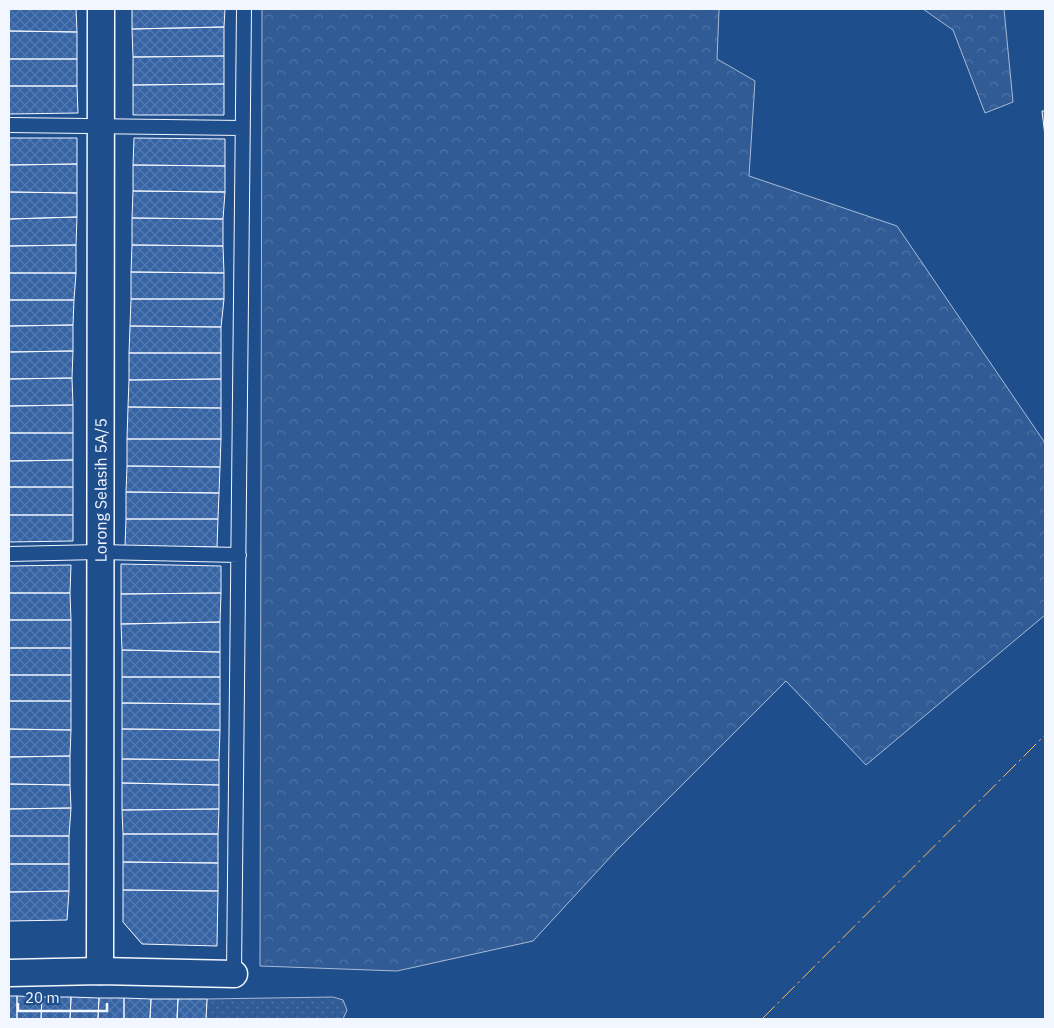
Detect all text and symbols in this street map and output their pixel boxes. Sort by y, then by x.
street label: Lorong Selasih 5A/5 [90,418,111,562]
scale bar [18,980,106,1012]
text: 20 m [25,988,60,1007]

